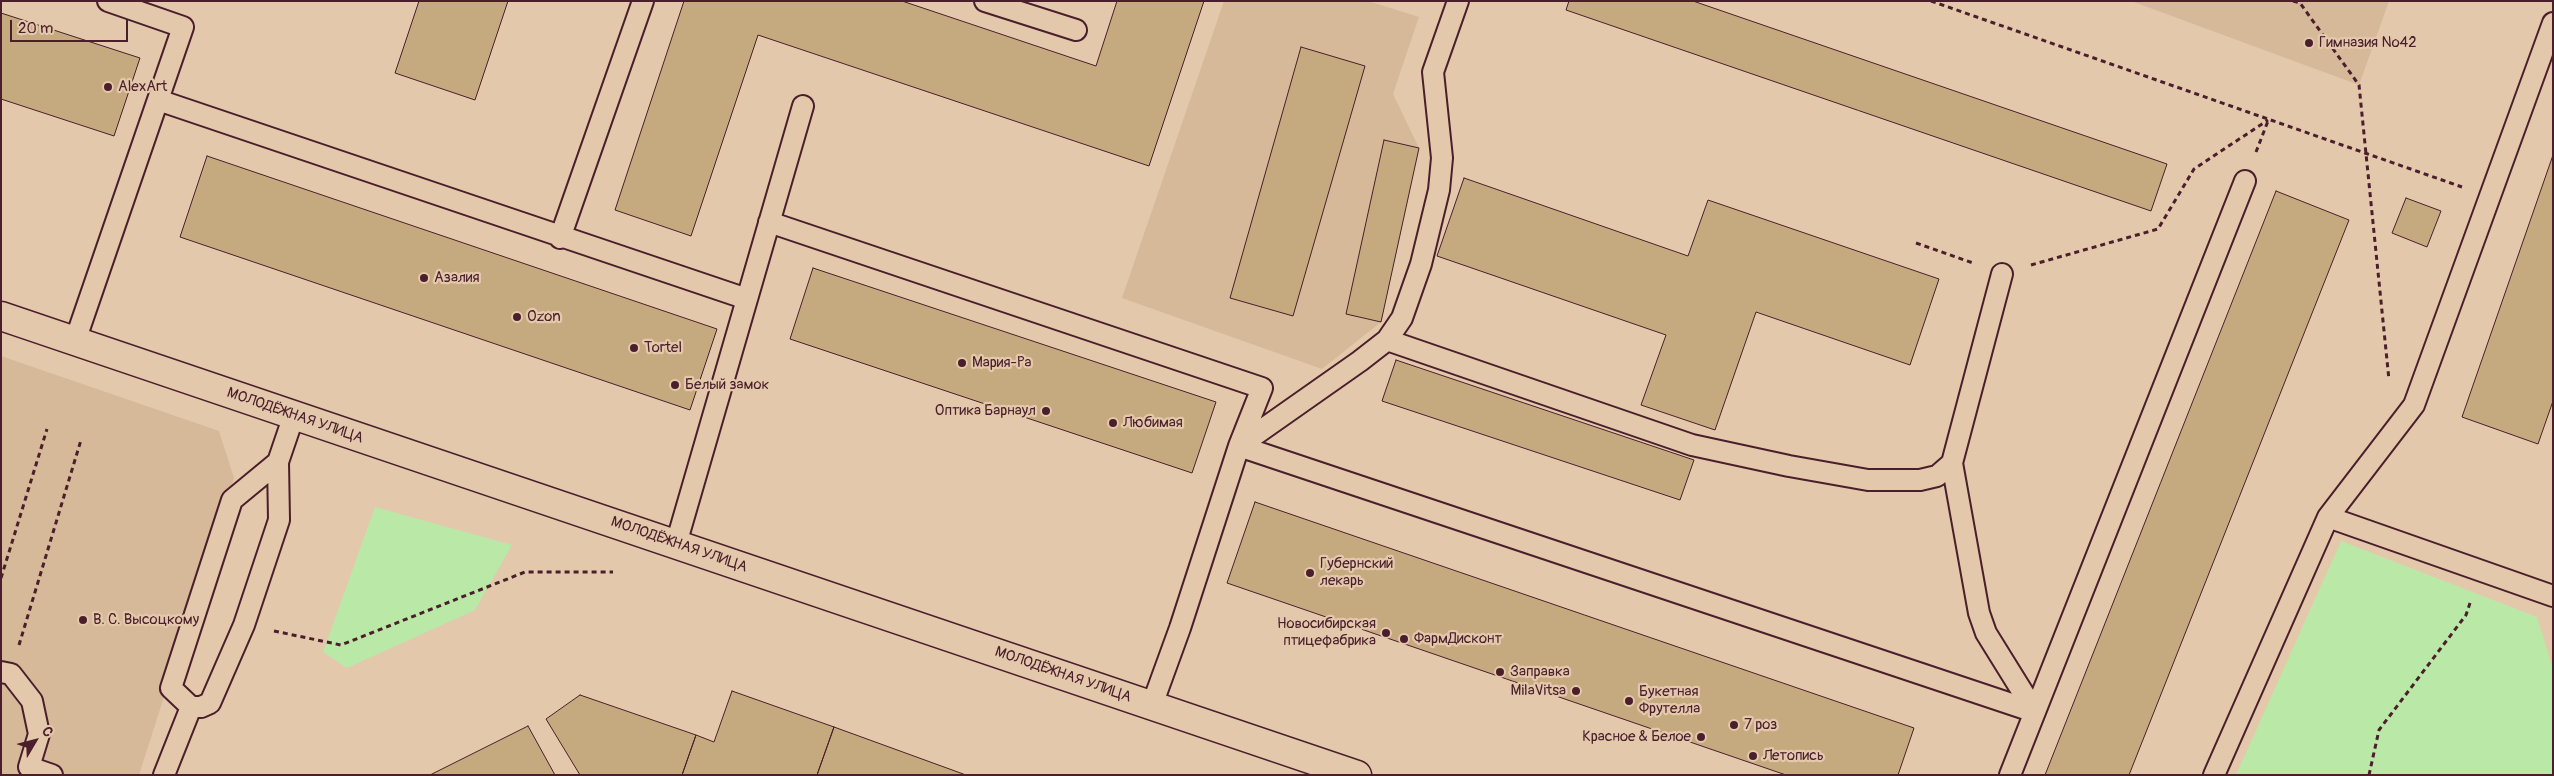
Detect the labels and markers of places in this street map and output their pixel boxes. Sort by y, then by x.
place label: Гимназия №42 [2319,34,2417,52]
marker: Гимназия №42 [2303,37,2315,49]
place label: AlexArt [118,78,167,96]
marker: AlexArt [102,81,114,93]
place label: Азалия [434,269,480,287]
marker: Азалия [418,272,430,284]
place label: Ozon [527,308,561,326]
marker: Ozon [511,311,523,323]
place label: Tortel [644,339,682,357]
marker: Tortel [628,342,640,354]
place label: Мария-Ра [972,354,1031,372]
marker: Мария-Ра [956,357,968,369]
place label: Белый замок [685,376,769,394]
marker: Белый замок [669,379,681,391]
place label: Оптика Барнаул [935,402,1036,420]
marker: Оптика Барнаул [1040,405,1052,417]
place label: Любимая [1123,414,1183,432]
marker: Любимая [1107,417,1119,429]
place label: Губернский лекарь [1320,555,1393,590]
marker: Губернский лекарь [1304,567,1316,579]
place label: В. С. Высоцкому [93,611,199,629]
marker: В. С. Высоцкому [77,614,89,626]
place label: Новосибирская птицефабрика [1277,615,1376,650]
marker: Новосибирская птицефабрика [1380,627,1392,639]
place label: ФармДисконт [1414,630,1502,648]
marker: ФармДисконт [1398,633,1410,645]
place label: Заправка [1510,663,1570,681]
marker: Заправка [1494,666,1506,678]
place label: MilaVitsa [1511,682,1566,700]
place label: Букетная Фрутелла [1639,683,1700,718]
marker: MilaVitsa [1570,685,1582,697]
marker: Букетная Фрутелла [1623,695,1635,707]
place label: 7 роз [1744,716,1778,734]
marker: 7 роз [1728,719,1740,731]
place label: Красное & Белое [1582,728,1691,746]
marker: Красное & Белое [1695,731,1707,743]
place label: Летопись [1763,747,1824,765]
marker: Летопись [1747,750,1759,762]

